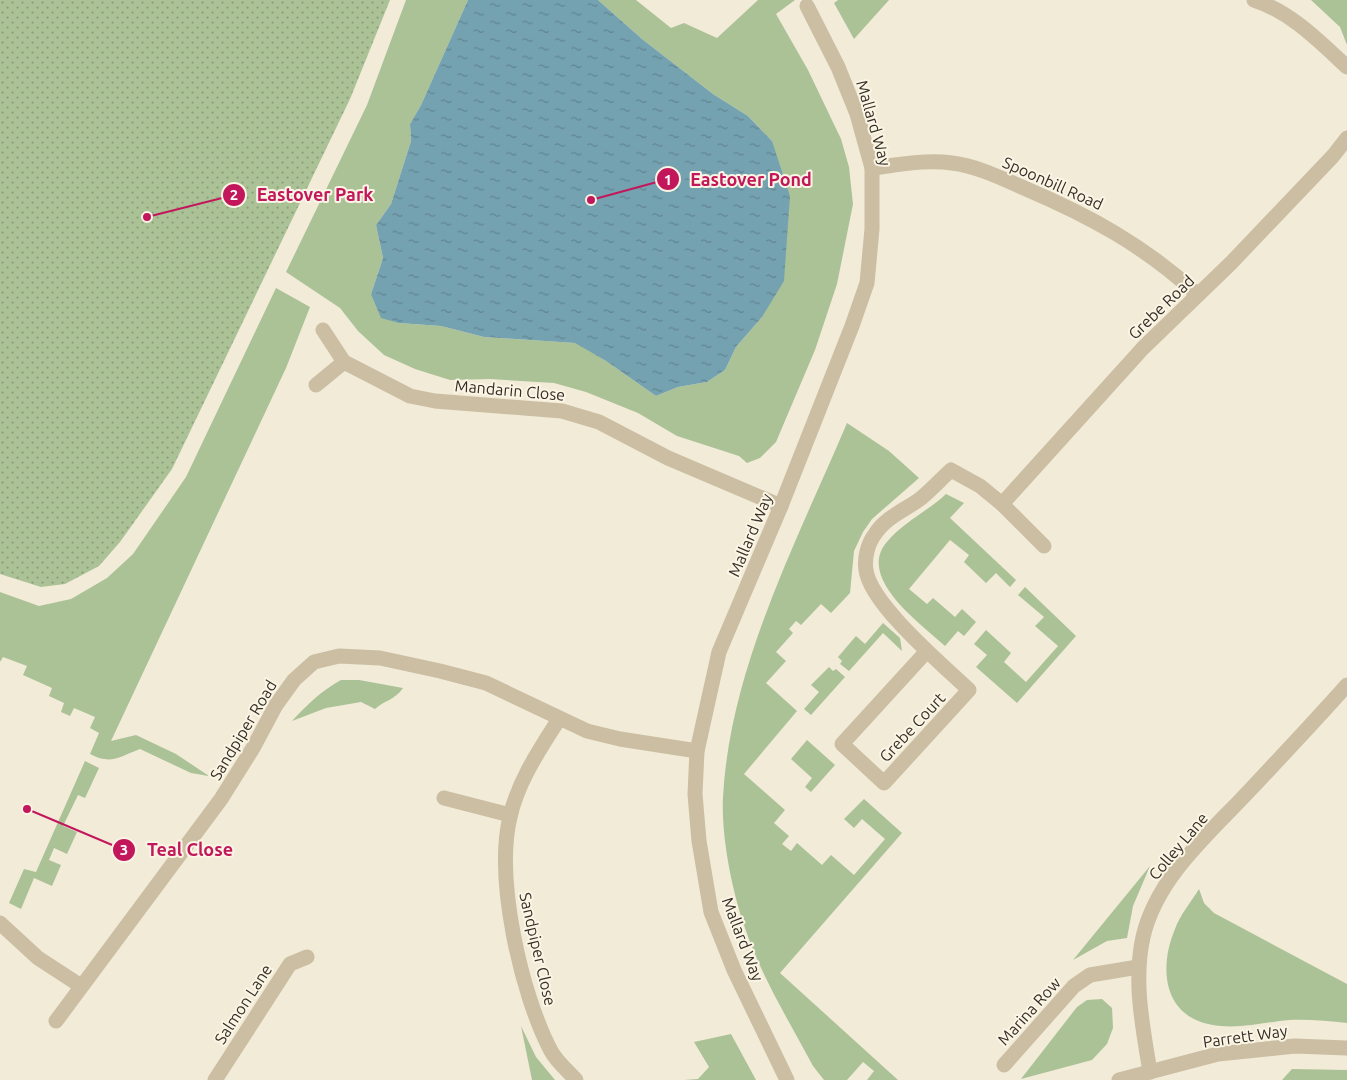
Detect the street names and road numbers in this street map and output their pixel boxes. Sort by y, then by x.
street label: Mallard Way [853,78,895,168]
street label: Spoonbill Road [1000,153,1106,213]
street label: Grebe Road [1124,271,1198,343]
street label: Mandarin Close [454,376,566,404]
street label: Mallard Way [724,491,776,579]
street label: Sandpiper Road [206,677,280,783]
street label: Grebe Court [875,688,949,765]
street label: Colley Lane [1145,809,1211,883]
street label: Sandpiper Close [516,891,560,1007]
street label: Mallard Way [719,895,767,984]
street label: Salmon Lane [211,961,275,1047]
street label: Marina Row [994,973,1064,1049]
street label: Parrett Way [1202,1021,1289,1051]

